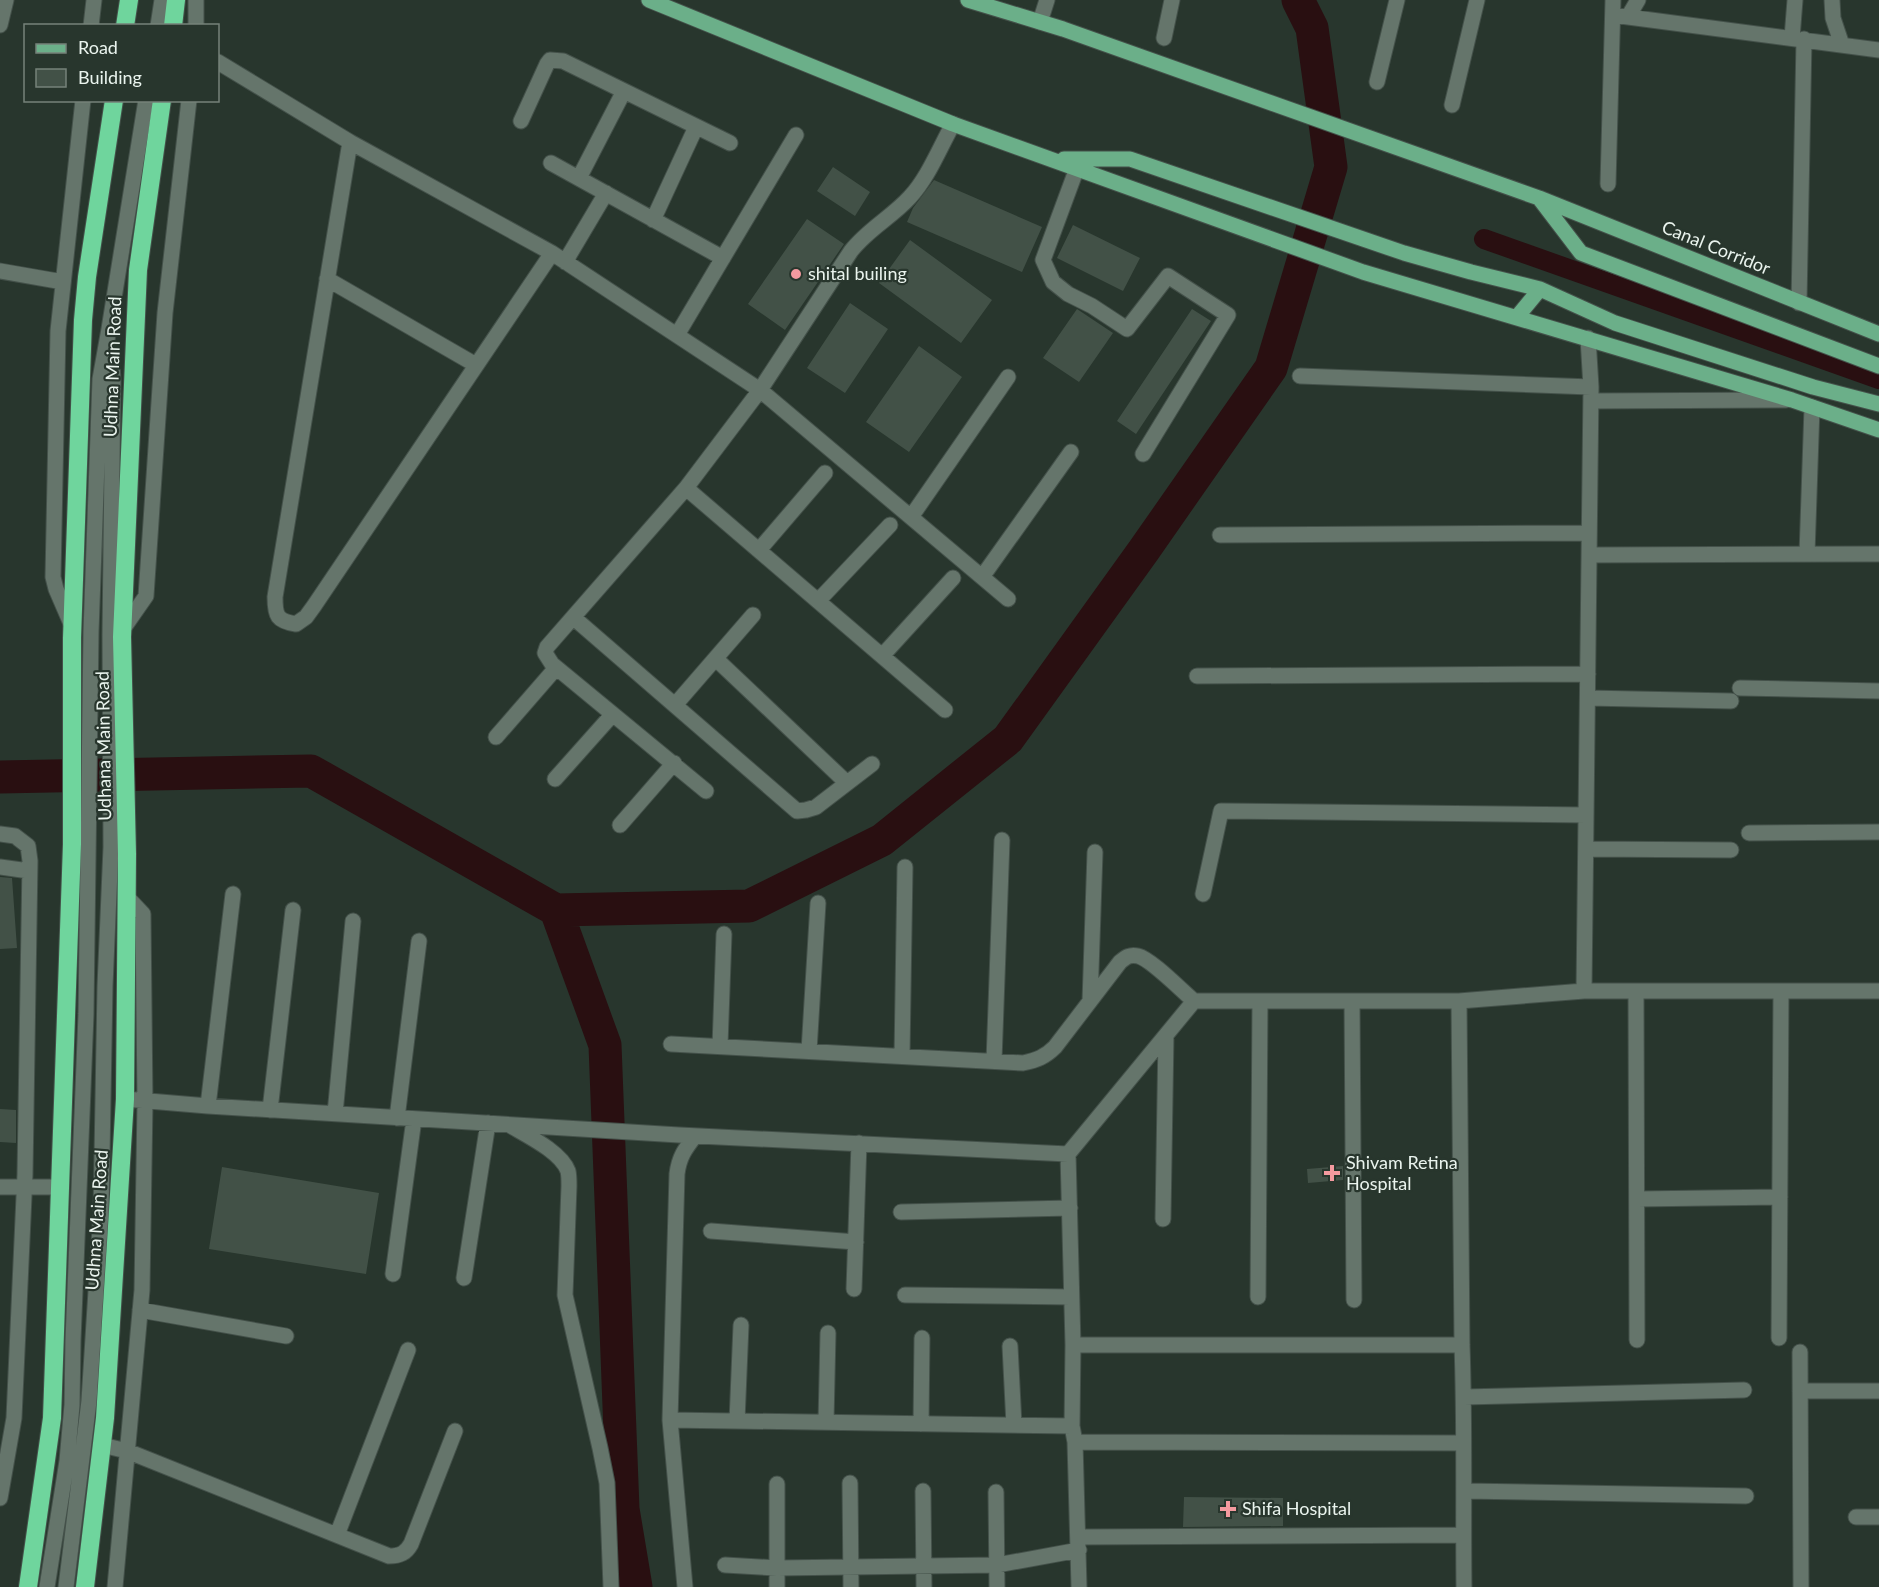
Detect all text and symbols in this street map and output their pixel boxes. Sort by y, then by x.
legend [24,24,219,102]
text: Road [78,36,118,58]
text: Building [78,66,142,88]
street label: Canal Corridor [1659,215,1774,279]
place label: shital builing [808,262,907,284]
marker: shital builing [789,267,803,281]
street label: Udhna Main Road [99,296,125,438]
street label: Udhana Main Road [91,671,115,821]
street label: Udhna Main Road [80,1149,112,1291]
place label: Shivam Retina Hospital [1346,1151,1458,1194]
marker: Shivam Retina Hospital [1323,1164,1341,1182]
place label: Shifa Hospital [1242,1497,1351,1519]
marker: Shifa Hospital [1219,1500,1237,1518]

